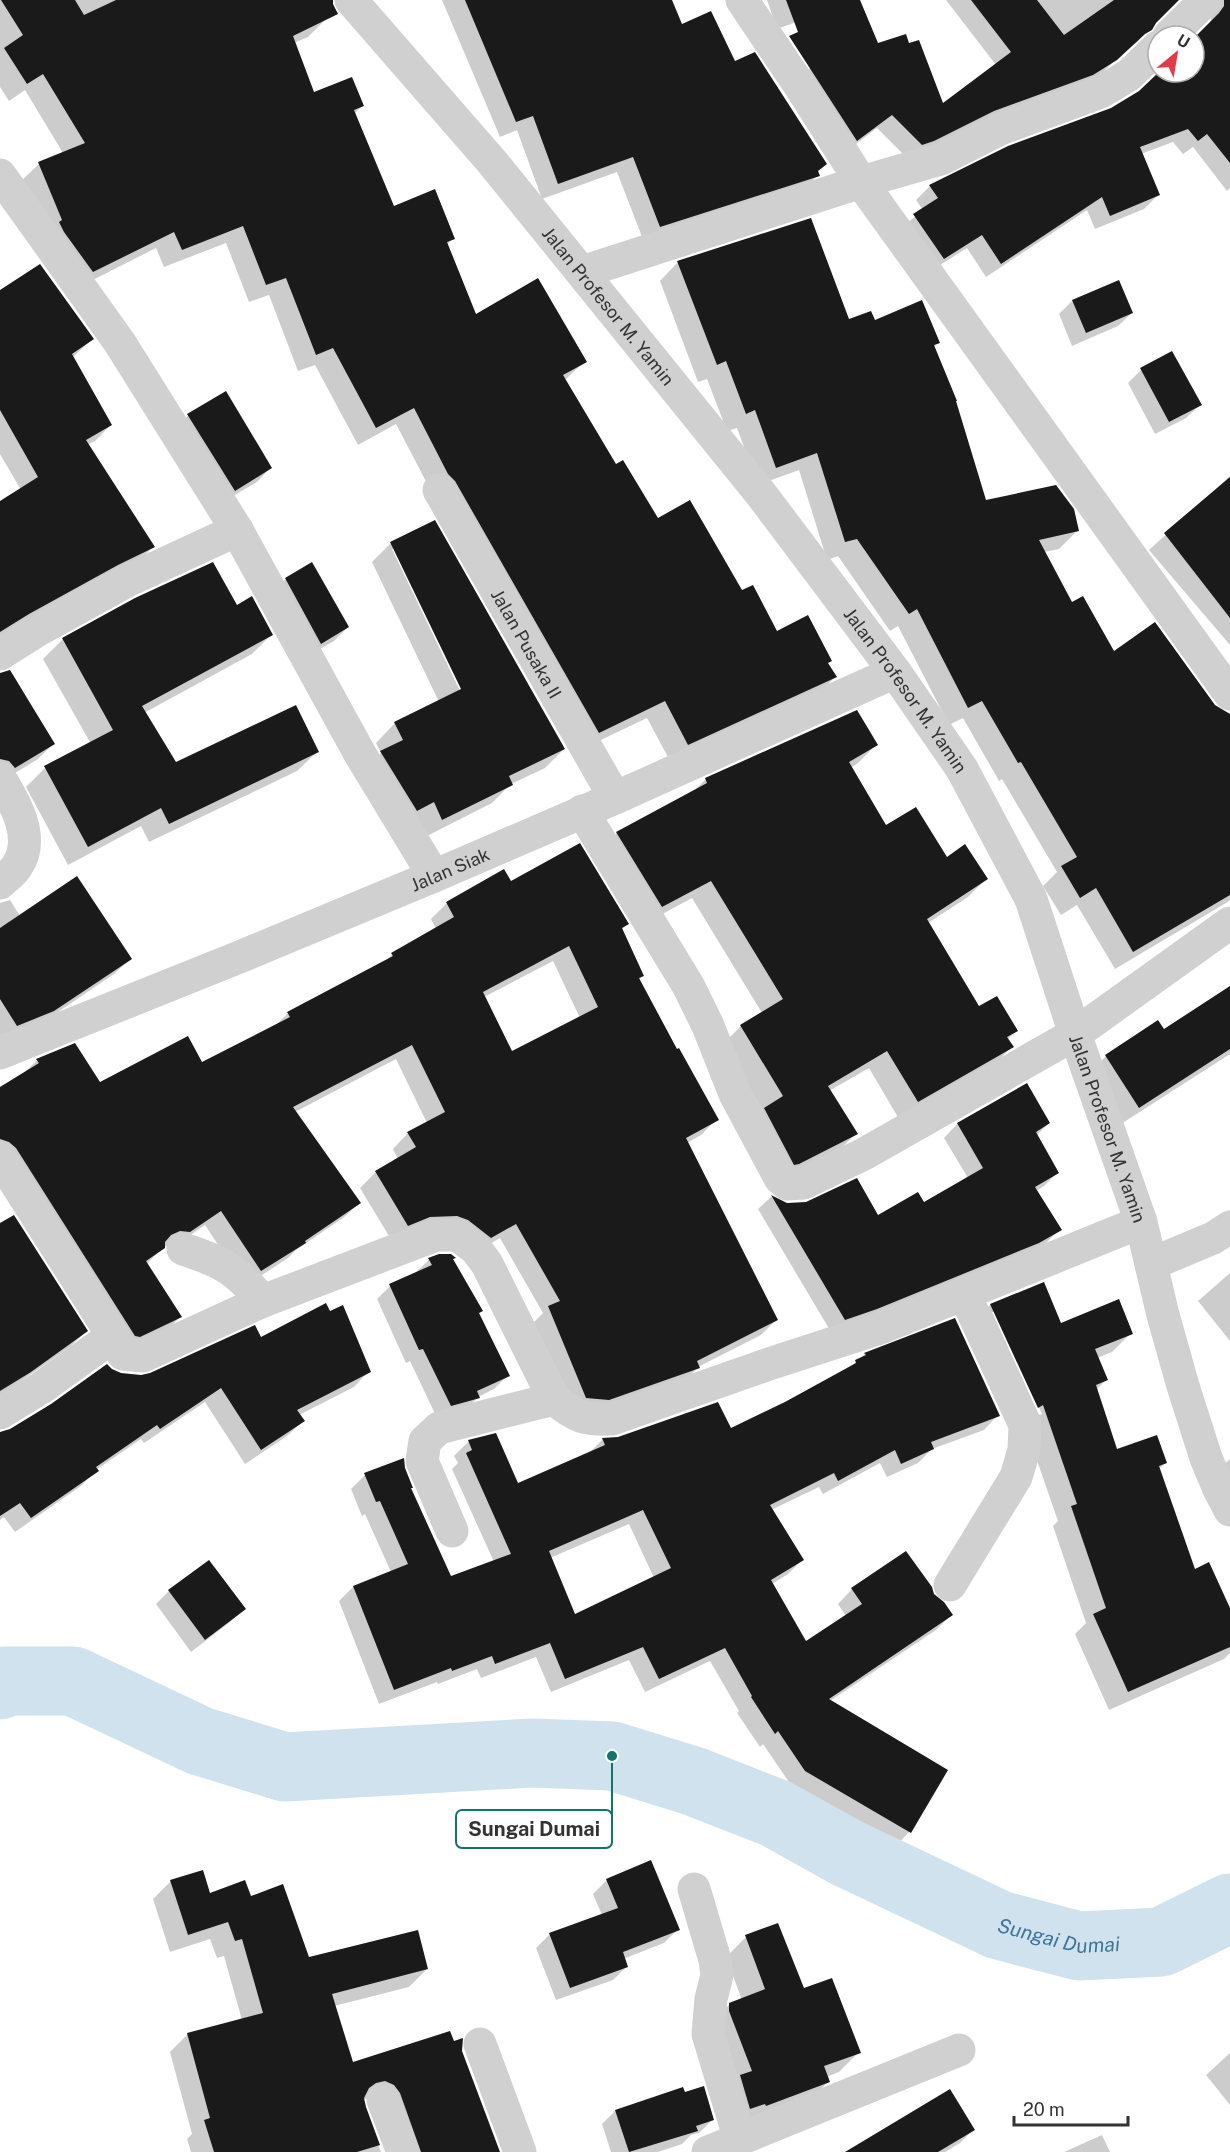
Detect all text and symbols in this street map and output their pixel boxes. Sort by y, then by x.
north arrow [1146,24,1206,84]
text: U [1173,30,1193,53]
street label: Jalan Profesor M. Yamin [538,222,679,389]
street label: Jalan Pusaka II [487,585,566,702]
street label: Jalan Profesor M. Yamin [840,604,972,777]
street label: Jalan Siak [407,843,492,895]
street label: Jalan Profesor M. Yamin [1065,1032,1151,1225]
callout: Sungai Dumai [456,1810,612,1848]
text: Sungai Dumai [468,1817,600,1841]
water label: Sungai Dumai [995,1913,1120,1958]
scale bar [1014,2089,1128,2127]
text: 20 m [1023,2099,1065,2120]

